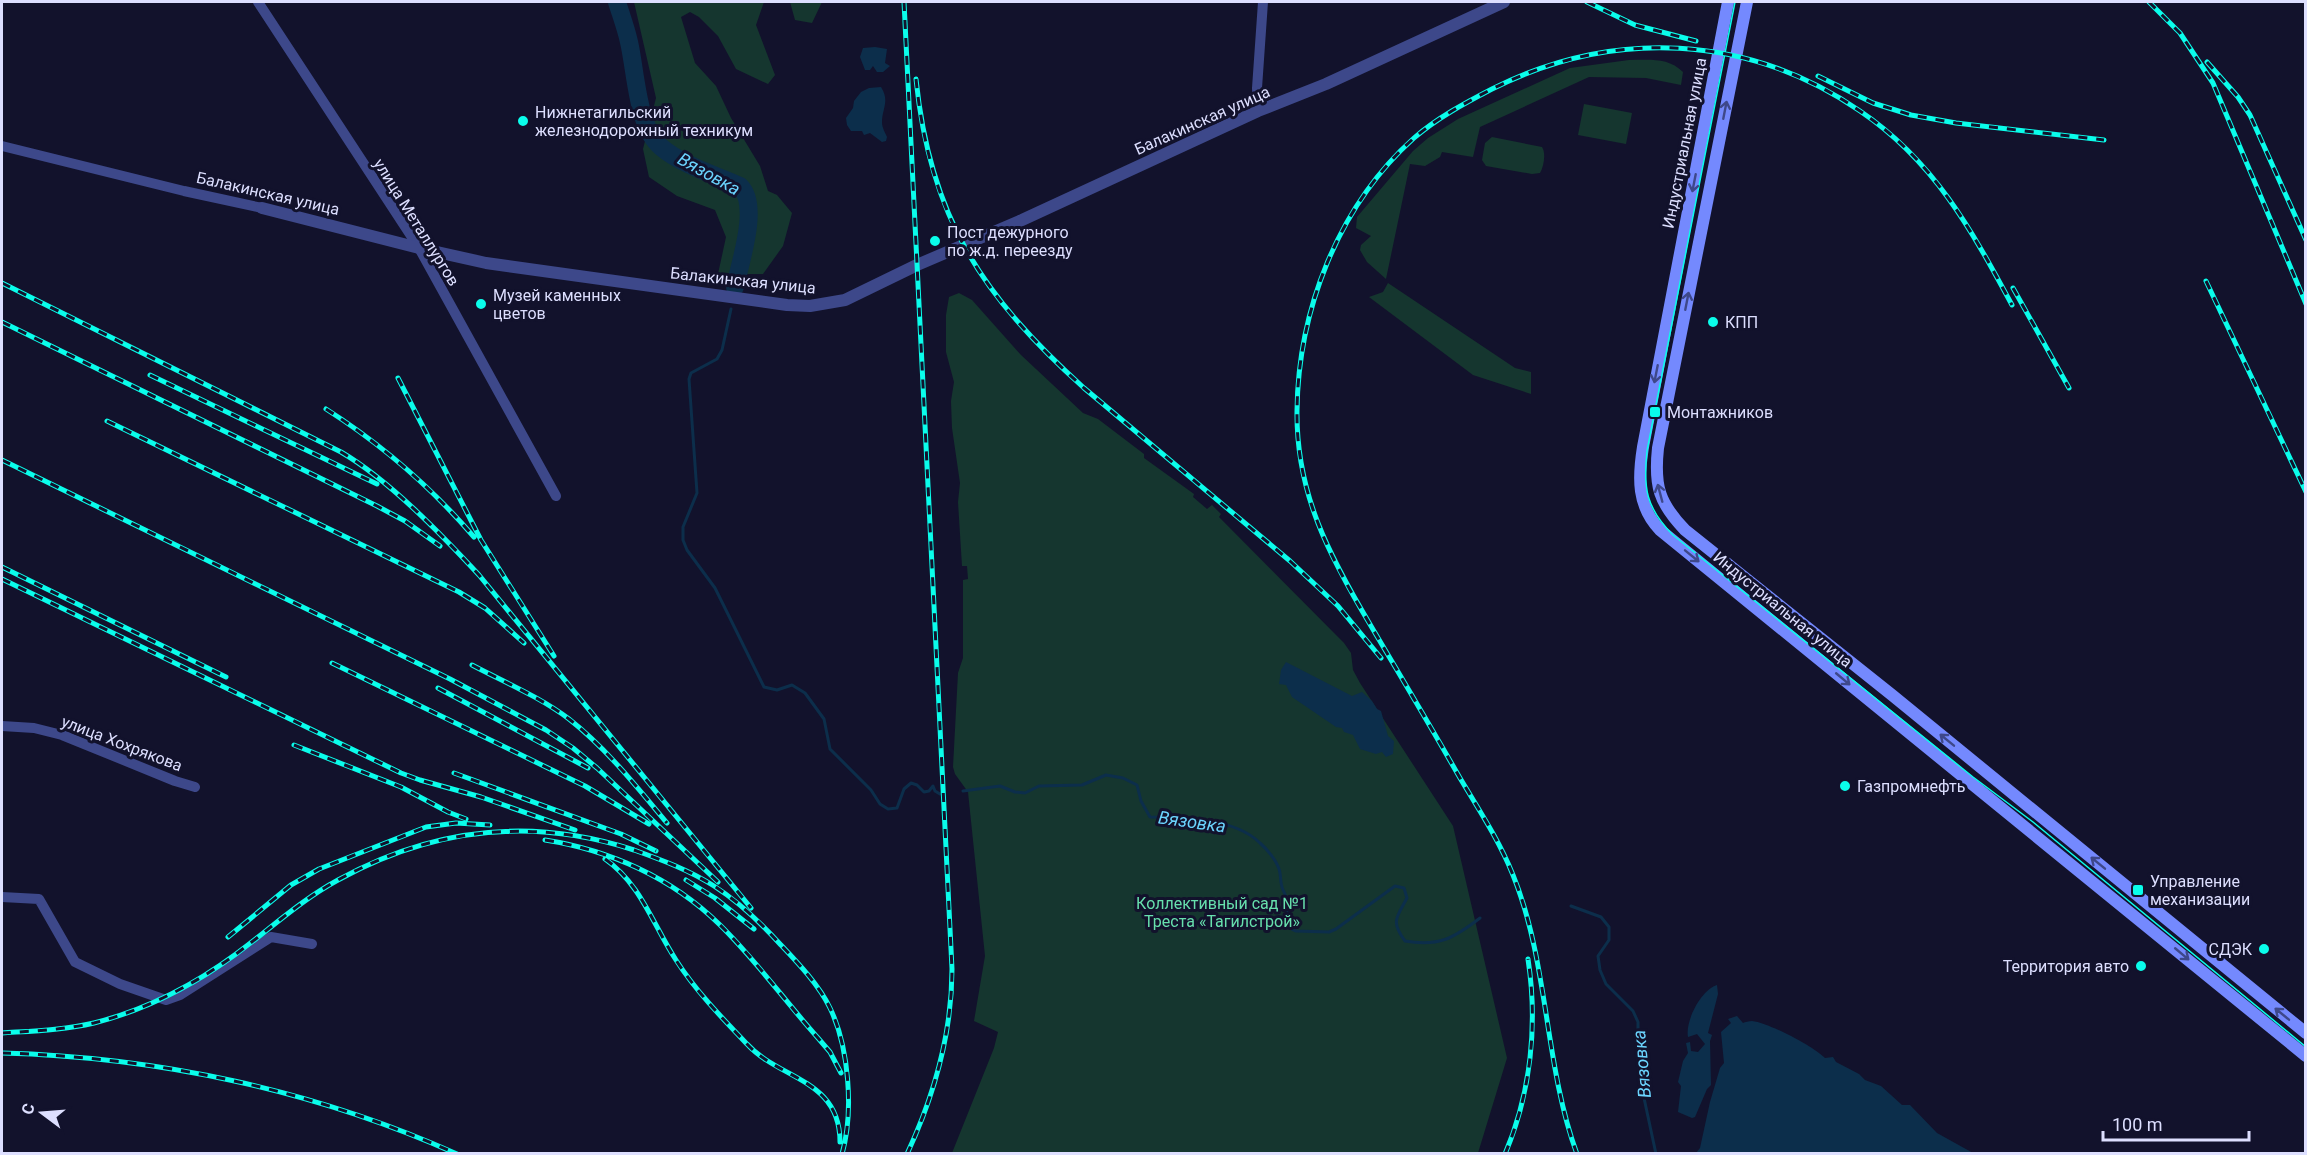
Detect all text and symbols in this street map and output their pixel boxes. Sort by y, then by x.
street label: Индустриальная улица [1659,56,1710,230]
street label: Балакинская улица [1132,82,1273,159]
one-way arrow [1720,101,1731,120]
place label: Нижнетагильский железнодорожный техникум [535,103,753,140]
marker: Нижнетагильский железнодорожный техникум [516,114,530,128]
water label: Вязовка [674,148,744,199]
street label: улица Металлургов [370,155,463,289]
street label: Балакинская улица [194,168,341,219]
one-way arrow [1688,172,1699,192]
place label: Пост дежурного по ж.д. переезду [947,223,1073,260]
marker: Пост дежурного по ж.д. переезду [928,234,942,248]
street label: Балакинская улица [669,263,817,298]
place label: Музей каменных цветов [493,286,621,323]
one-way arrow [1682,292,1693,312]
marker: Музей каменных цветов [474,297,488,311]
place label: КПП [1725,313,1758,332]
marker: КПП [1706,315,1720,329]
one-way arrow [1650,364,1661,383]
place label: Монтажников [1667,403,1773,422]
marker: Монтажников [1648,405,1662,419]
one-way arrow [1654,484,1666,503]
street label: Индустриальная улица [1709,547,1856,671]
one-way arrow [1683,549,1699,562]
one-way arrow [1835,672,1850,686]
street label: улица Хохрякова [59,712,185,775]
one-way arrow [1939,733,1955,746]
place label: Газпромнефть [1857,777,1965,796]
marker: Газпромнефть [1838,779,1852,793]
water label: Вязовка [1157,806,1227,837]
one-way arrow [2090,857,2106,870]
place label: Управление механизации [2150,872,2250,909]
marker: Управление механизации [2131,883,2145,897]
park label: Коллективный сад №1 Треста «Тагилстрой» [1136,894,1308,931]
place label: СДЭК [2208,940,2253,959]
marker: СДЭК [2257,942,2271,956]
one-way arrow [2174,947,2190,960]
place label: Территория авто [2003,957,2129,976]
marker: Территория авто [2134,959,2148,973]
one-way arrow [2274,1007,2290,1020]
water label: Вязовка [1628,1029,1655,1099]
north arrow [12,1083,72,1143]
text: С [17,1101,39,1117]
scale bar [2103,1104,2248,1142]
text: 100 m [2112,1114,2163,1135]

